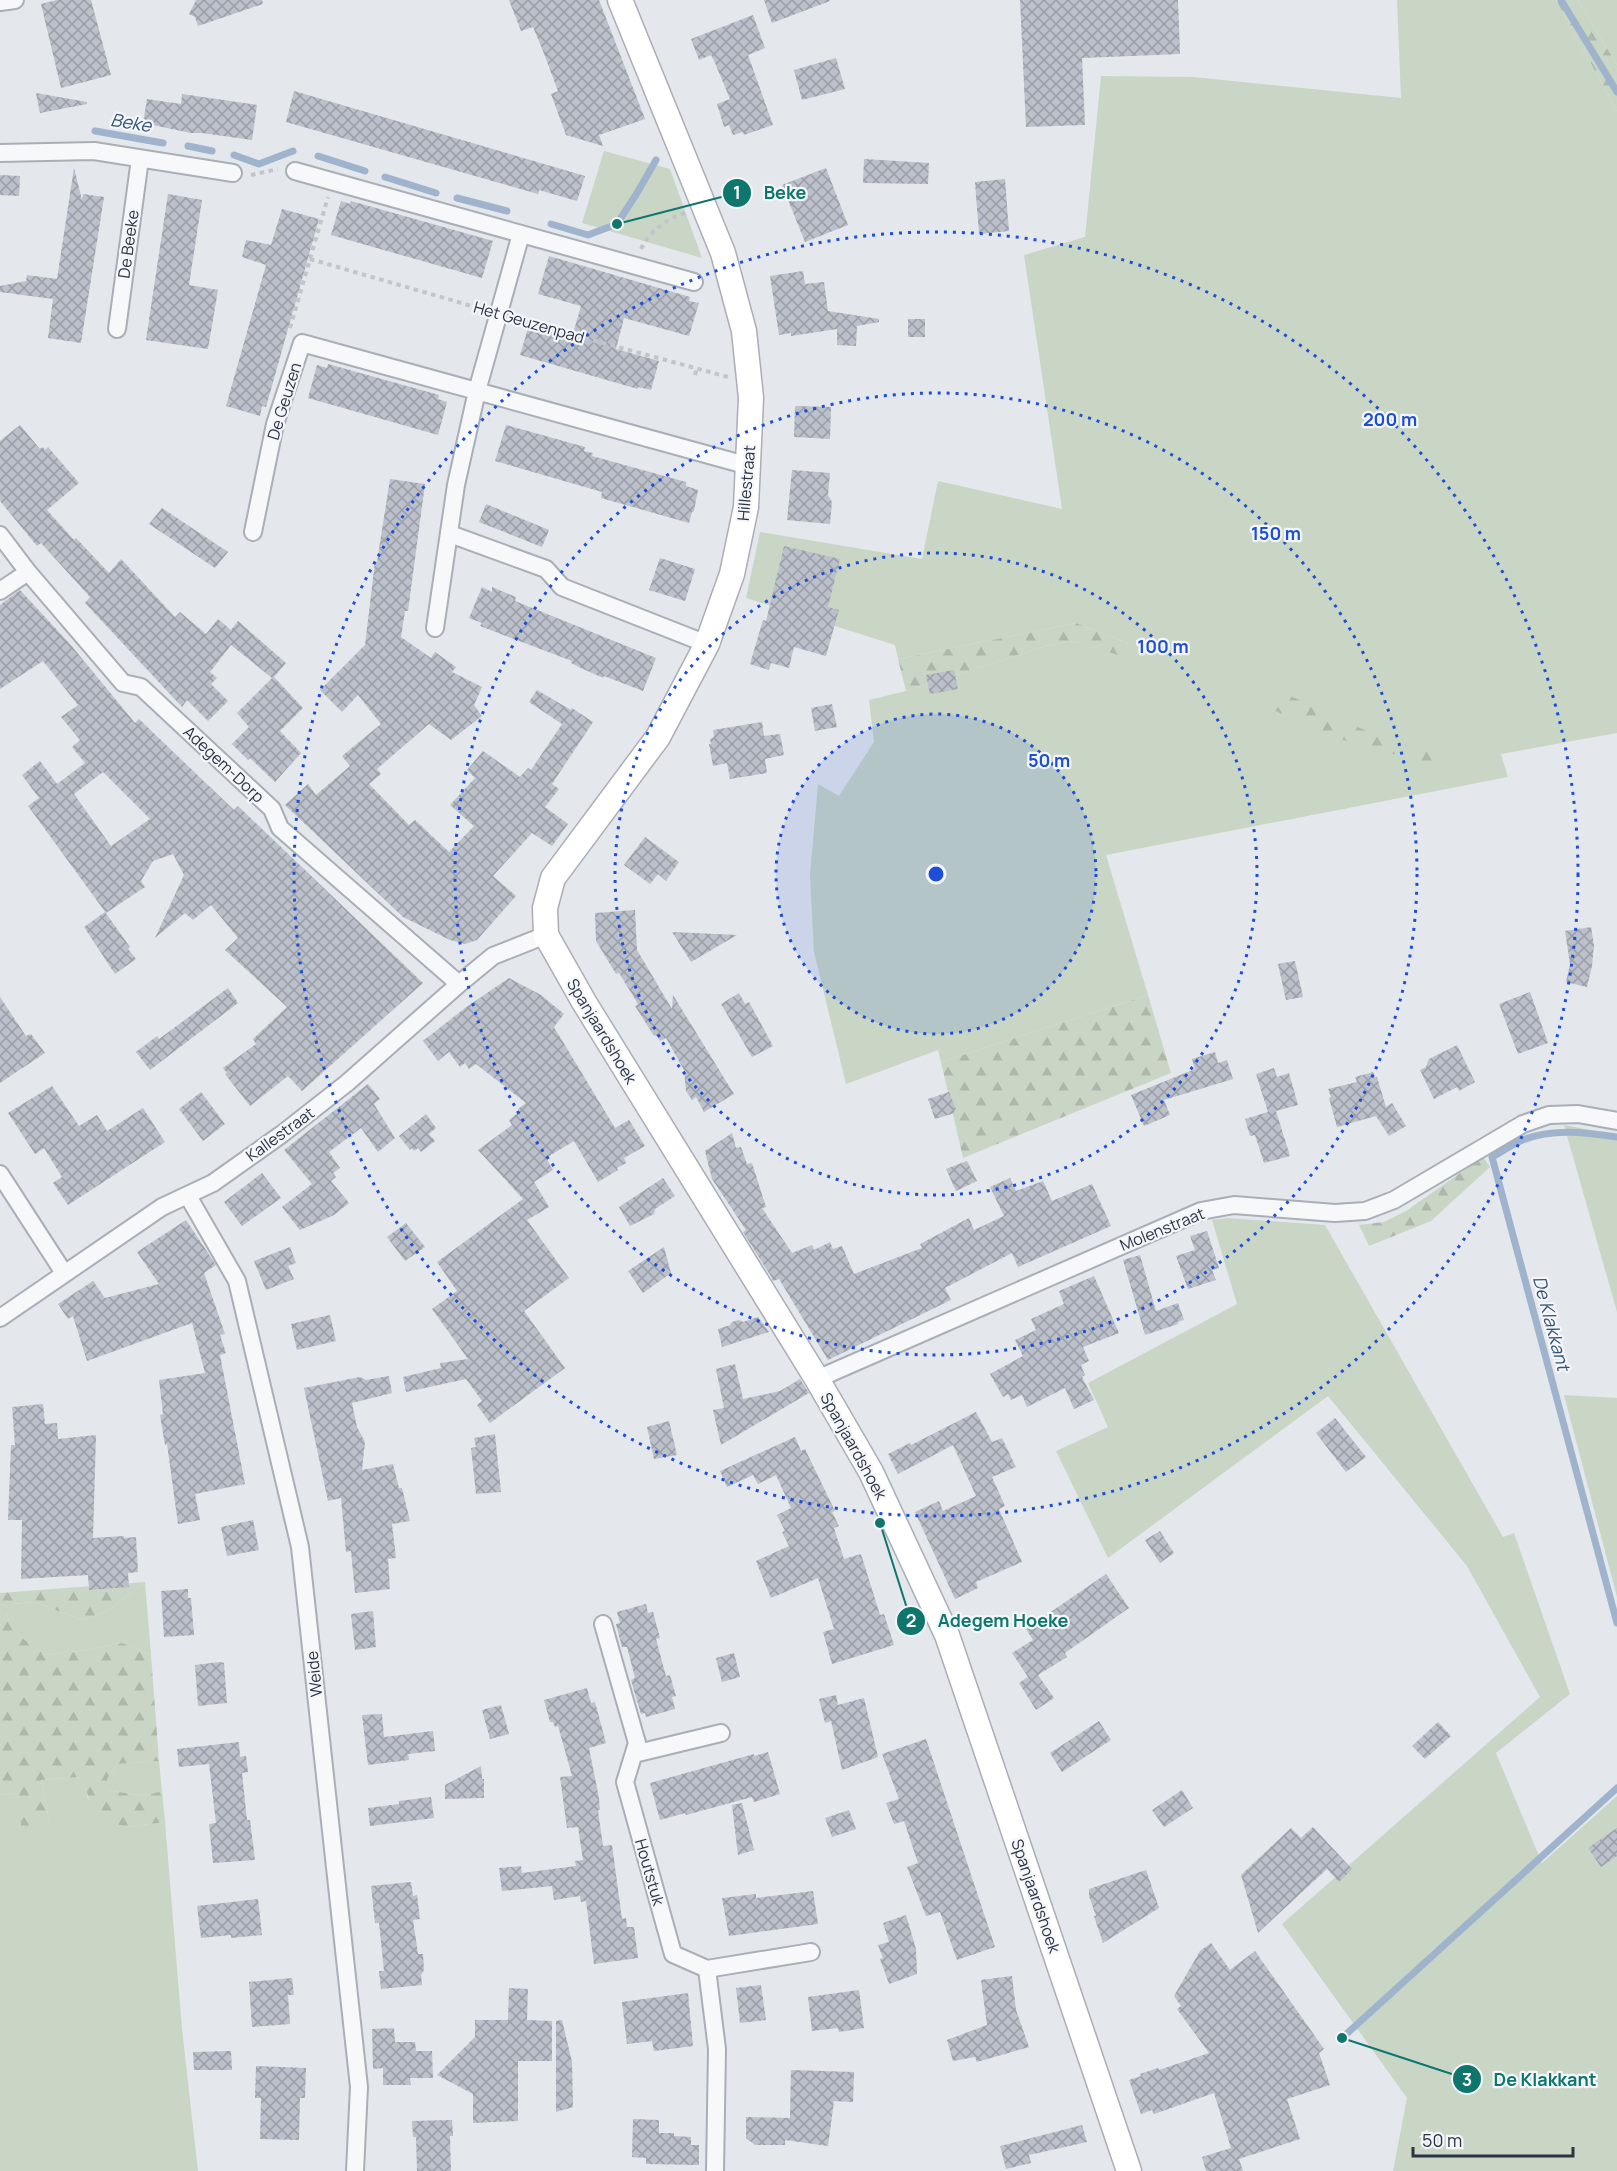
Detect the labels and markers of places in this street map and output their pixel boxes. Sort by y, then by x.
callout: Beke [722,175,818,211]
centre of rings [926,864,946,884]
callout: Adegem Hoeke [896,1603,1081,1639]
callout: De Klakkant [1452,2061,1609,2097]

